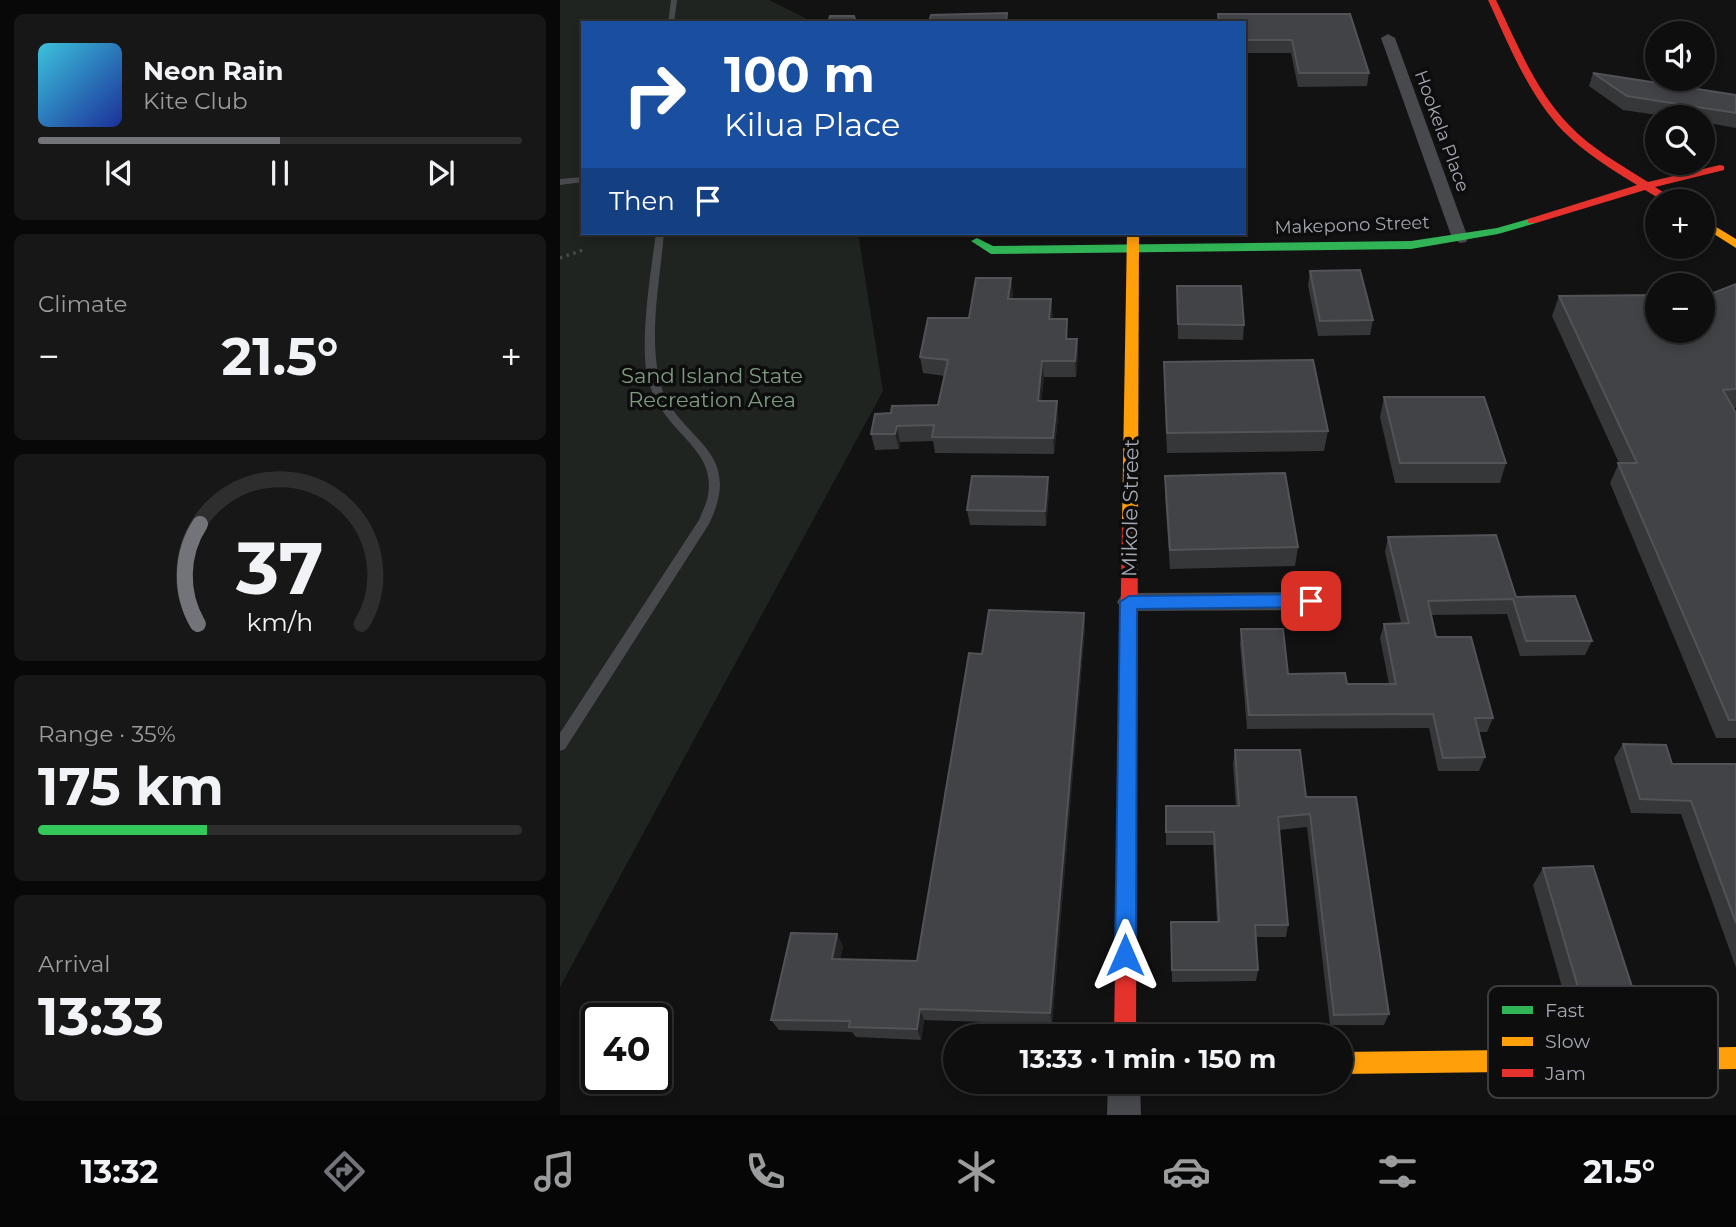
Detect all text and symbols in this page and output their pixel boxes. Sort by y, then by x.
map controls [1645,21,1715,343]
button: sound [1645,21,1715,91]
text: 100 m [724,45,875,104]
icon: right [609,49,700,140]
text: Neon Rain [143,55,284,87]
street label: Hookela Place [1410,67,1474,195]
text: Kite Club [143,87,248,115]
text: Kilua Place [724,105,900,144]
button: search [1645,105,1715,175]
icon: previous [100,154,138,192]
icon: pause [261,154,299,192]
icon: next [422,154,460,192]
icon: arrive [689,182,727,220]
text: Then [609,185,675,217]
button: + [1645,189,1715,259]
street label: Makepono Street [1274,211,1430,239]
button: − [1645,273,1715,343]
text: Climate [38,290,127,318]
text: 21.5° [221,325,339,388]
text: − [38,333,60,380]
text: + [500,333,522,380]
park label: Sand Island State Recreation Area [621,363,803,412]
street label: Mikole Street [1116,439,1144,577]
text: 37 [235,524,324,612]
pin [1281,571,1341,631]
icon: arrive [1292,582,1330,620]
text: km/h [247,606,313,636]
text: Range · 35% [38,720,176,748]
text: 175 km [38,755,224,818]
position arrow [1088,918,1162,992]
text: Arrival [38,950,111,978]
text: 13:33 [38,985,164,1048]
legend [1488,986,1718,1098]
text: Fast [1545,999,1585,1022]
speed limit sign: 40 [581,1003,672,1094]
text: Slow [1545,1030,1590,1053]
text: 13:33 · 1 min · 150 m [1020,1043,1276,1075]
text: Jam [1544,1062,1586,1085]
icon: directions [320,1147,369,1196]
icon: music [530,1147,579,1196]
icon: phone [741,1147,790,1196]
icon: climate [952,1147,1001,1196]
icon: car [1162,1147,1211,1196]
icon: filters [1373,1147,1422,1196]
text: 13:32 [81,1152,158,1191]
text: 21.5° [1583,1152,1655,1191]

